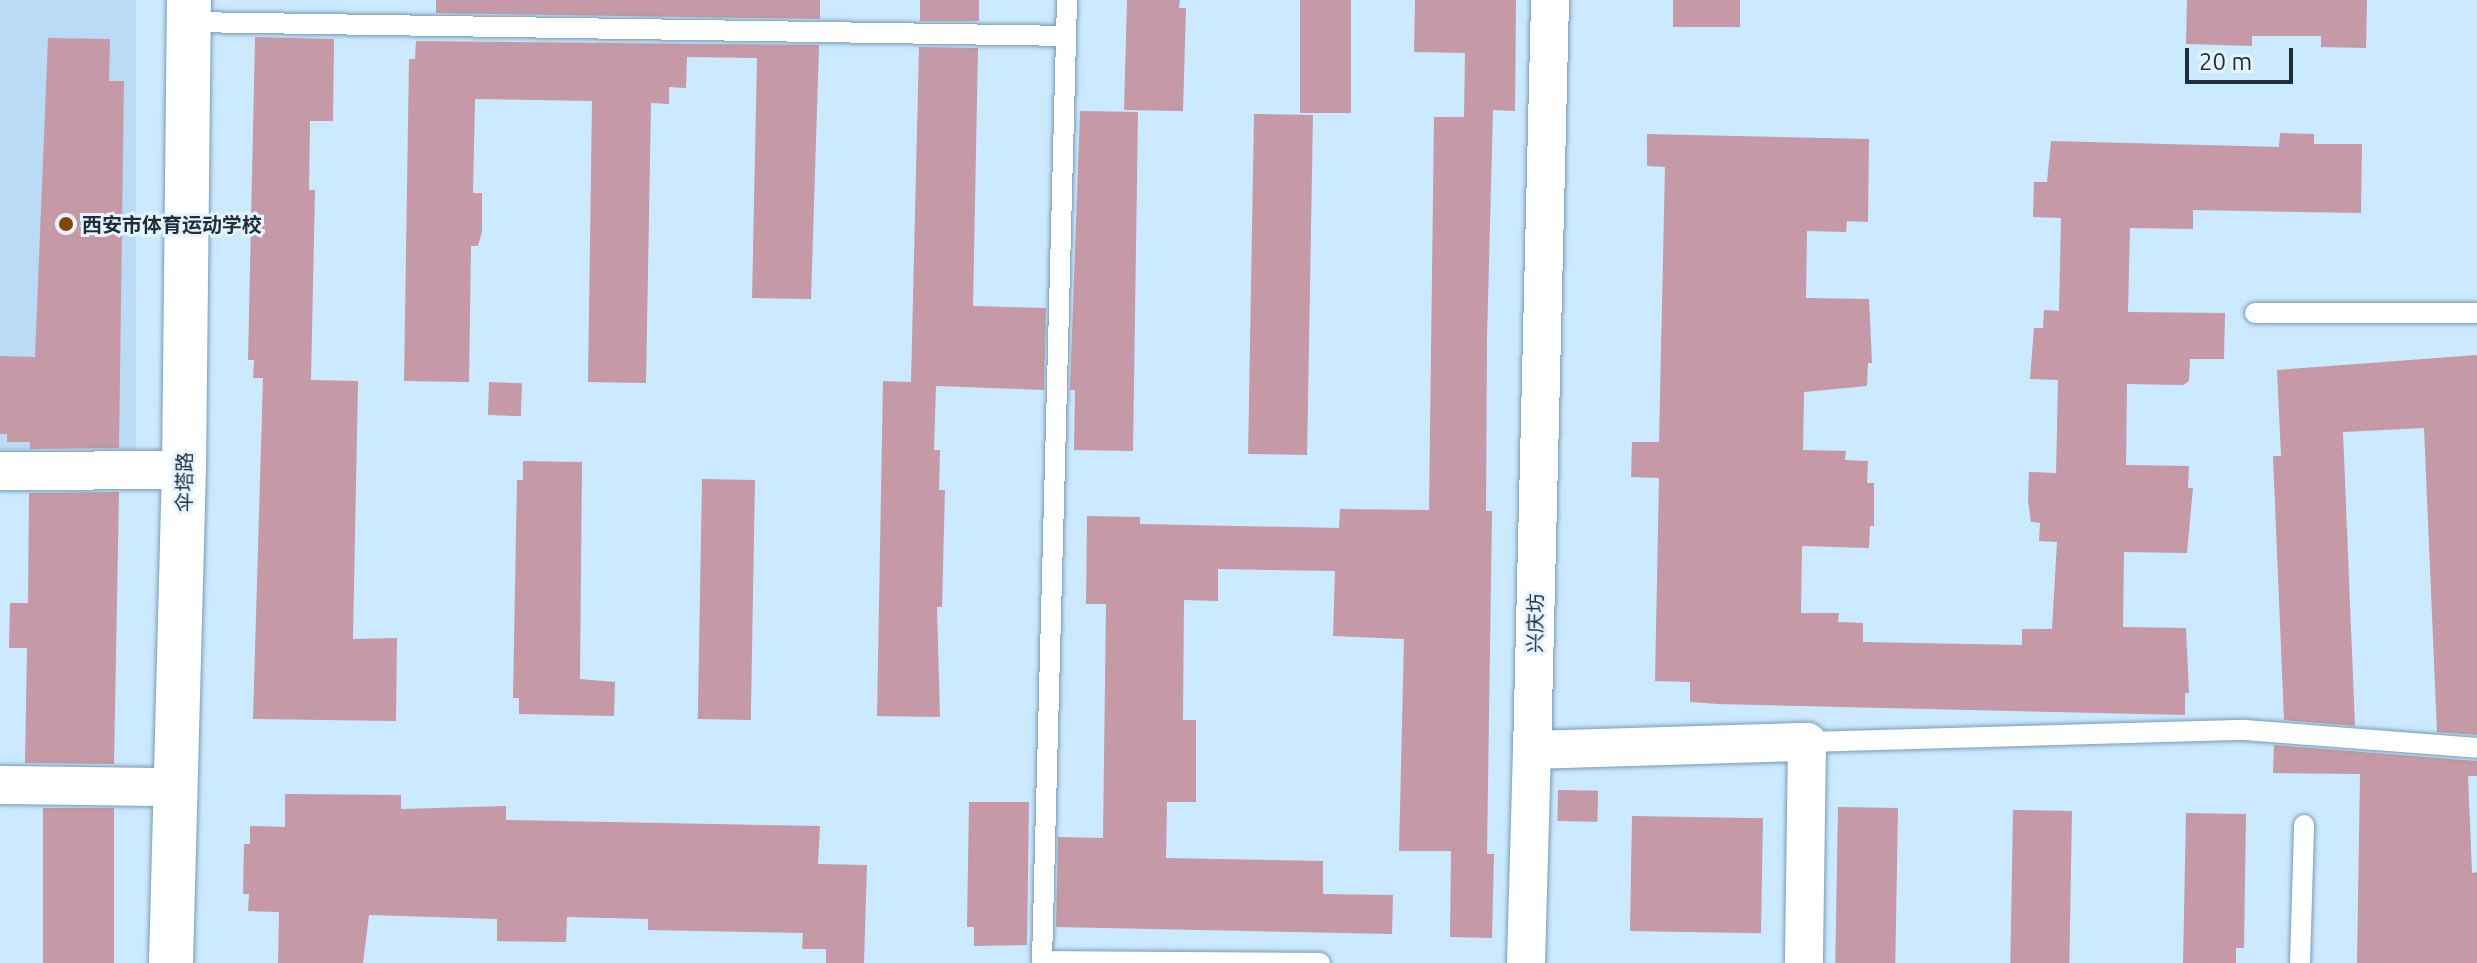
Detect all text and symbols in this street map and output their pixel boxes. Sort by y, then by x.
scale bar [2189,32,2297,82]
text: 20 m [2199,48,2252,75]
place label: 西安市体育运动学校 [82,212,262,236]
marker: 西安市体育运动学校 [57,215,75,233]
street label: 伞塔路 [171,452,197,512]
street label: 兴庆坊 [1522,593,1548,653]

